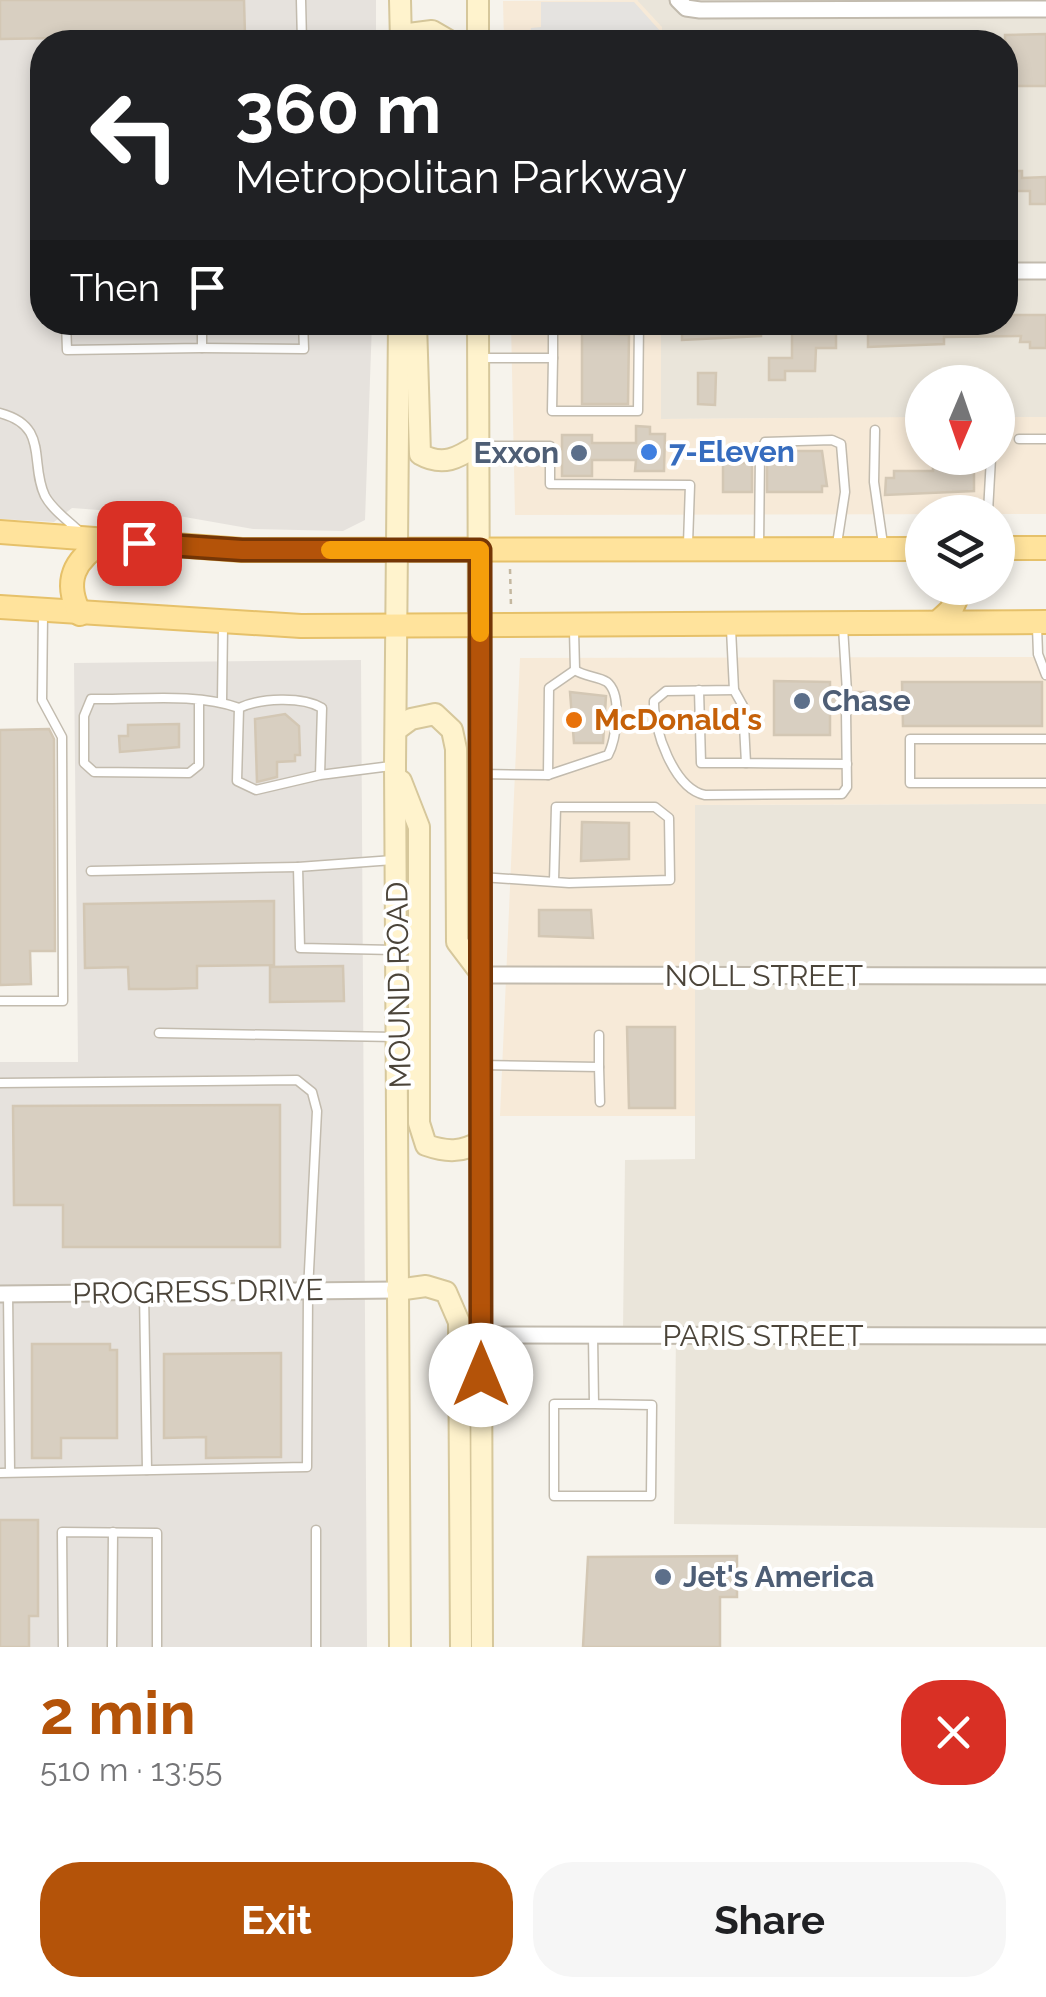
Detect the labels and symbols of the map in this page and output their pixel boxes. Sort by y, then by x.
north arrow [905,365,1015,475]
place label: 7-Eleven [669,434,795,469]
place label: Exxon [474,435,559,470]
marker: 7-Eleven [638,441,660,463]
marker: Exxon [568,442,590,464]
pin [97,501,182,586]
place label: Chase [822,683,911,718]
marker: Chase [791,690,813,712]
place label: McDonald's [594,702,762,737]
marker: McDonald's [563,709,585,731]
street label: MOUND ROAD [379,881,418,1089]
street label: NOLL STREET [665,958,863,993]
street label: PROGRESS DRIVE [72,1272,324,1311]
street label: PARIS STREET [662,1318,864,1353]
position arrow [429,1323,533,1427]
place label: Jet's America [683,1559,874,1594]
marker: Jet's America [652,1566,674,1588]

